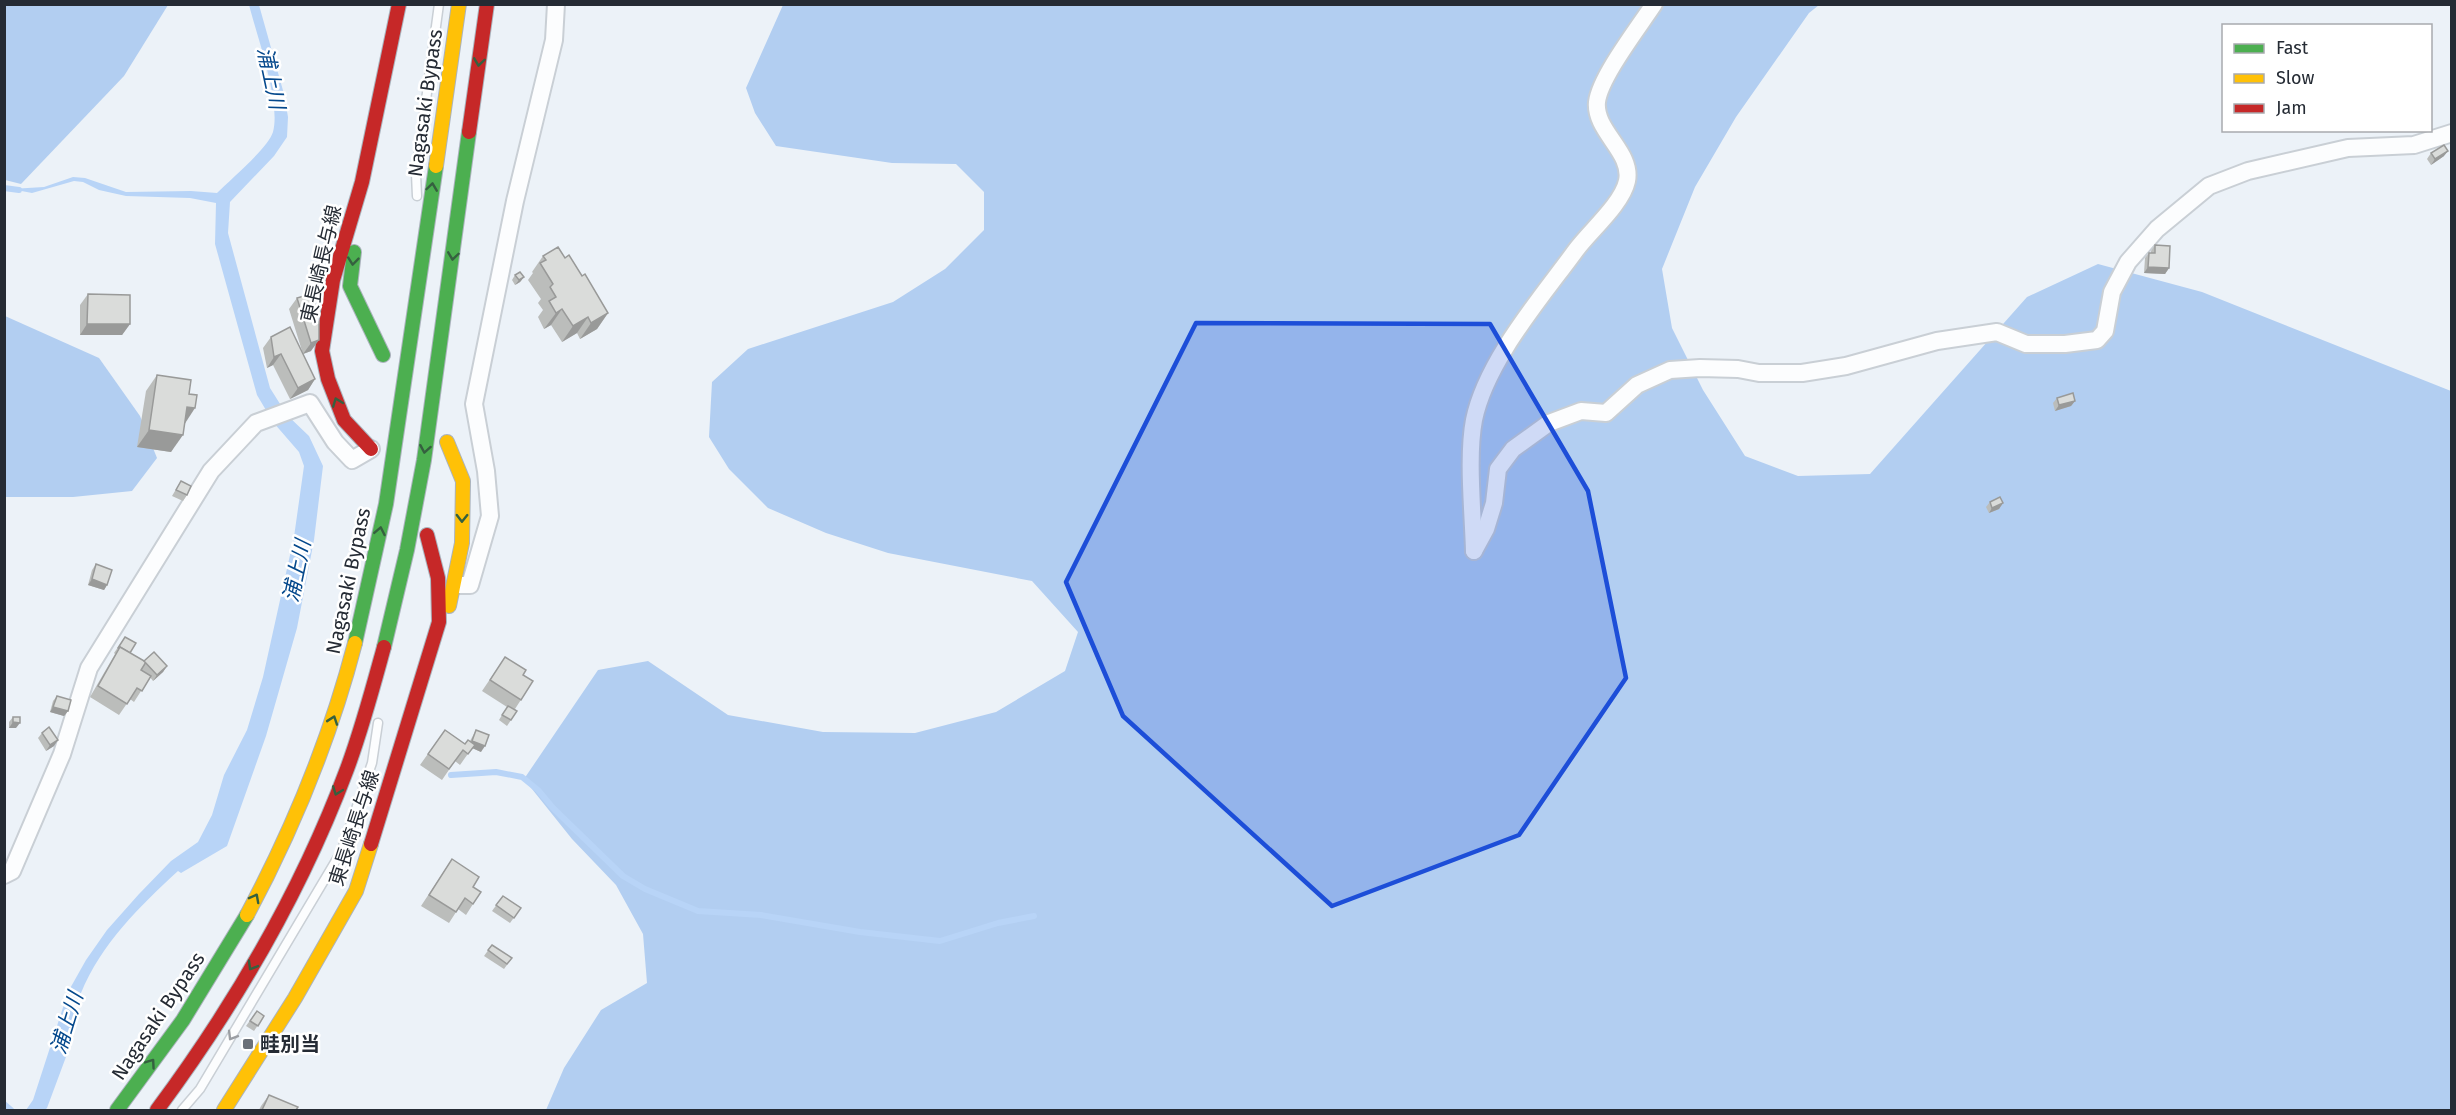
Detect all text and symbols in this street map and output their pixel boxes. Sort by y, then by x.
legend [2222,24,2432,132]
street label: Nagasaki Bypass [403,28,447,178]
text: Fast [2276,37,2309,59]
water label: 浦上川 [252,44,291,113]
one-way arrow [474,58,486,67]
text: Slow [2276,67,2315,89]
text: Jam [2276,97,2307,119]
one-way arrow [426,182,438,192]
street label: 東長崎長与線 [296,203,346,325]
one-way arrow [447,251,460,260]
one-way arrow [347,256,360,265]
one-way arrow [332,398,344,409]
one-way arrow [420,444,432,453]
street label: Nagasaki Bypass [321,506,375,656]
one-way arrow [456,514,468,523]
one-way arrow [373,526,386,536]
water label: 浦上川 [278,536,317,605]
one-way arrow [326,715,338,726]
street label: 東長崎長与線 [324,767,384,889]
one-way arrow [332,785,345,796]
one-way arrow [248,894,259,905]
street label: Nagasaki Bypass [106,947,210,1085]
one-way arrow [248,960,260,970]
water label: 浦上川 [45,987,89,1057]
one-way arrow [228,1030,240,1040]
place label: 畦別当 [260,1032,320,1056]
marker: 畦別当 [241,1037,255,1051]
one-way arrow [144,1059,155,1070]

